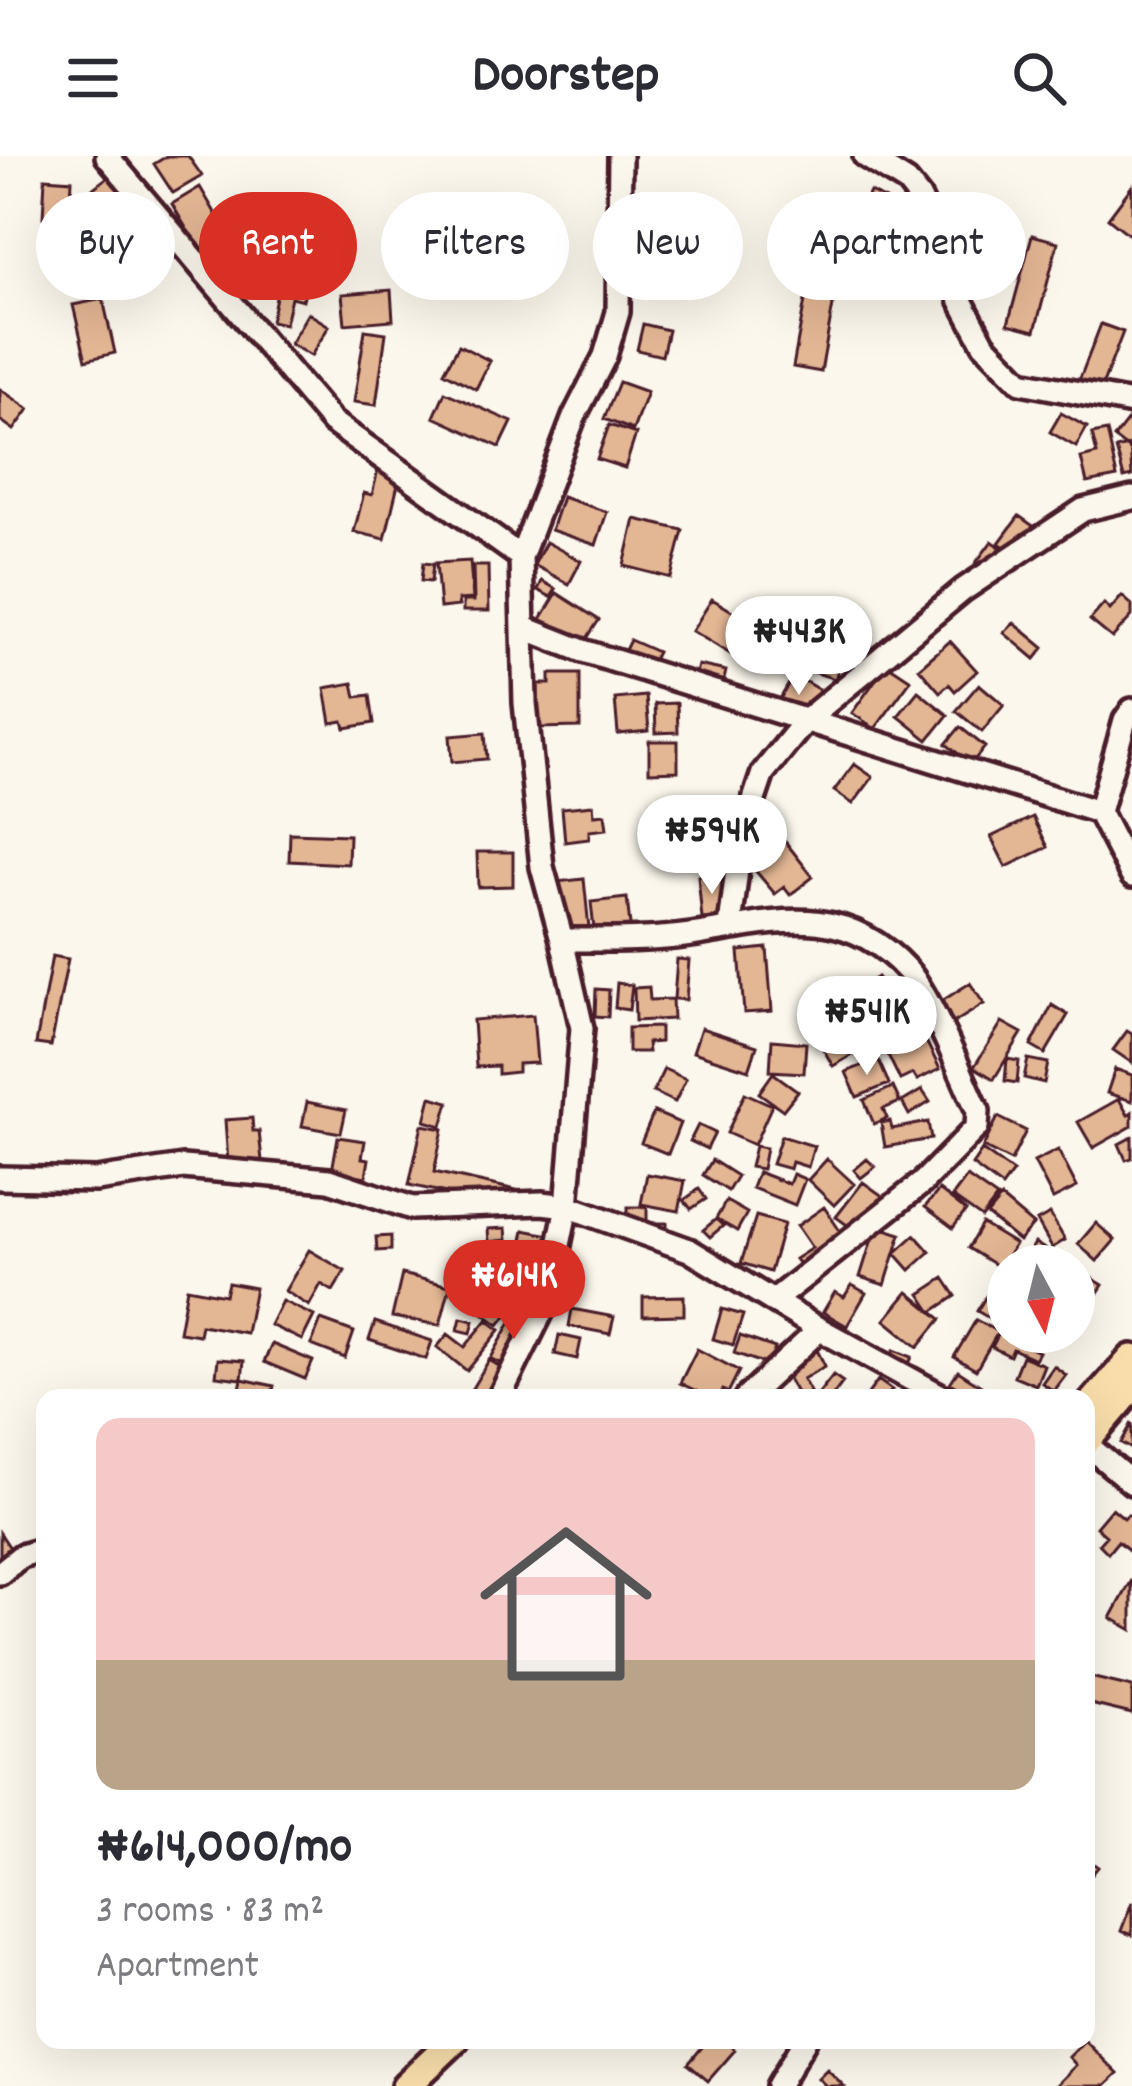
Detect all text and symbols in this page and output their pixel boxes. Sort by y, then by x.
text: Doorstep [472,40,660,117]
icon: menu [60,45,126,111]
icon: search [1006,45,1072,111]
chip: Buy [36,192,175,300]
chip: Rent [199,192,357,300]
chip: Filters [381,192,569,300]
chip: New [593,192,743,300]
chip: Apartment [767,192,1026,300]
pin: ₦443K [715,596,883,698]
text: ₦443K [752,607,846,662]
pin: ₦594K [628,795,796,897]
text: ₦594K [664,806,760,861]
pin: ₦541K [783,976,951,1078]
text: ₦541K [824,987,910,1042]
pin: ₦614K [430,1240,598,1342]
north arrow [987,1245,1095,1353]
map controls [987,1245,1095,1353]
text: ₦614K [470,1251,558,1306]
icon: home [458,1496,674,1712]
text: ₦614,000/mo [96,1814,352,1886]
text: 3 rooms · 83 m² [96,1886,324,1941]
text: Apartment [96,1941,259,1996]

